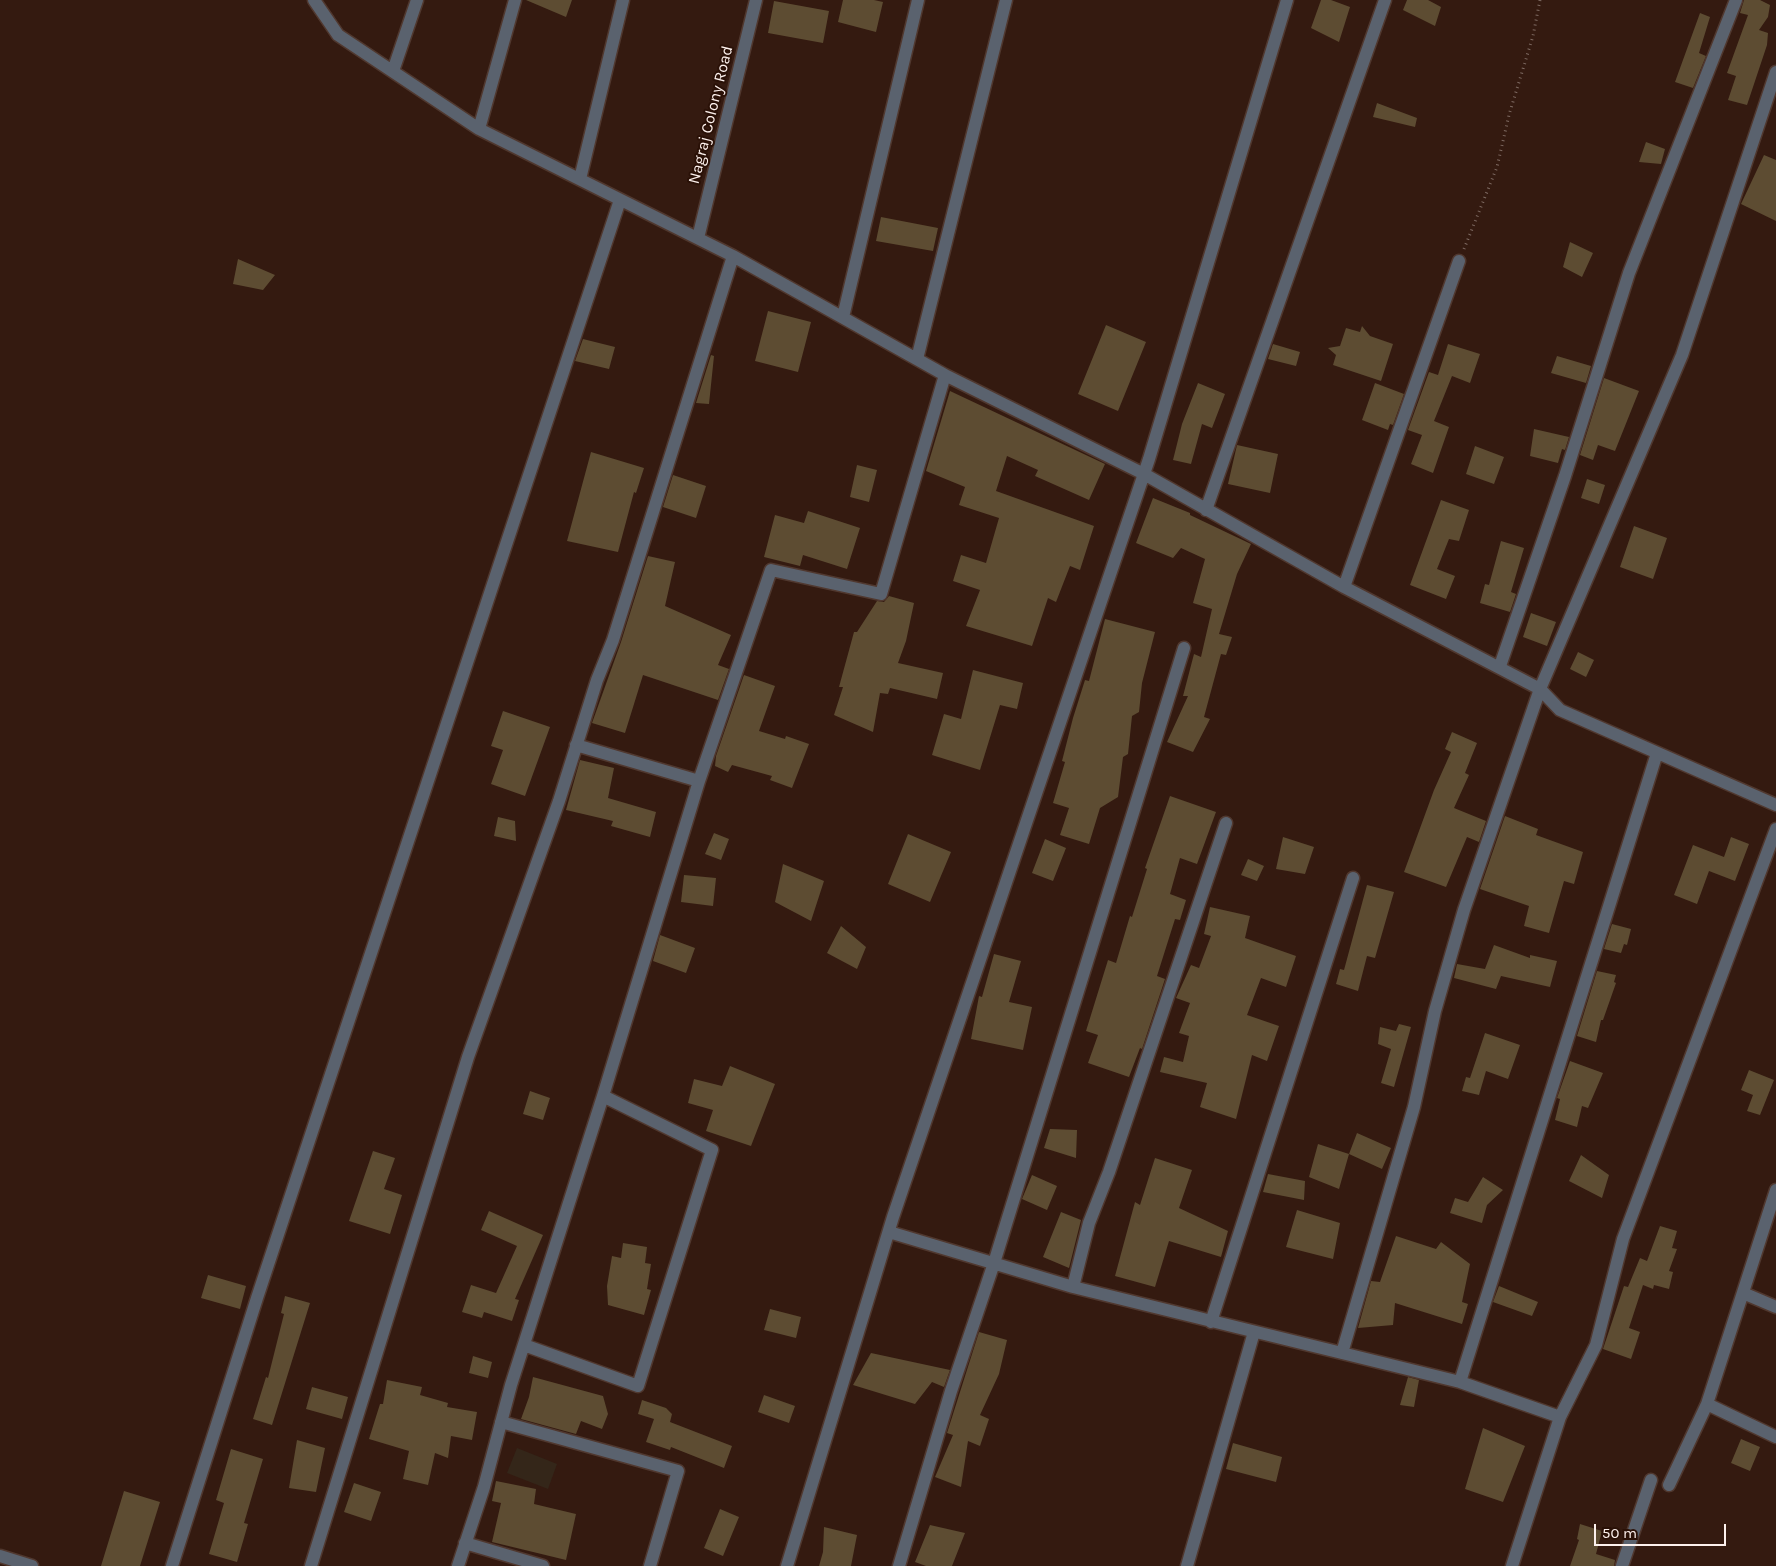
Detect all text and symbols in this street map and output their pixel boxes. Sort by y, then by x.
street label: Nagraj Colony Road [685,44,737,186]
scale bar [1596,1514,1728,1546]
text: 50 m [1602,1524,1637,1542]

